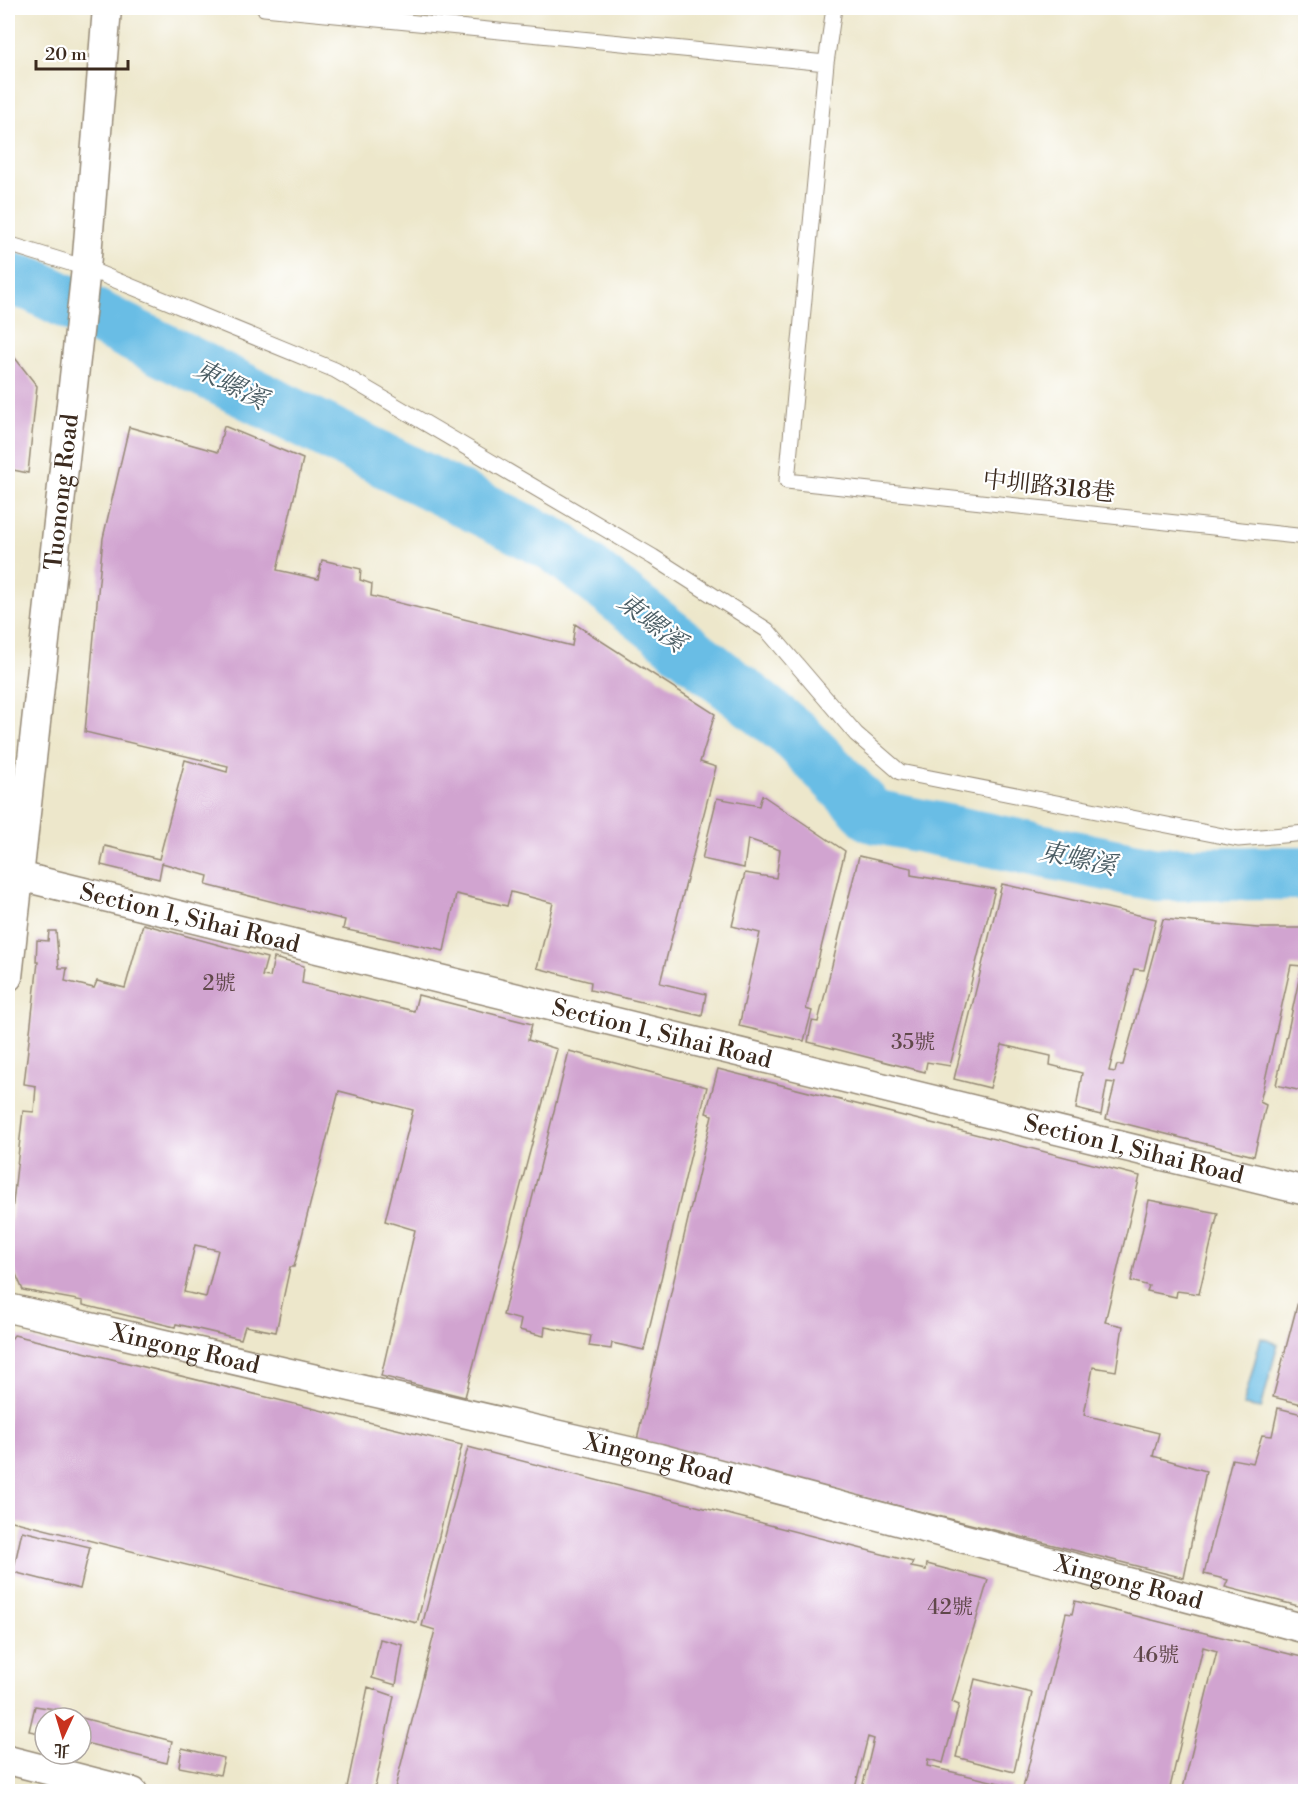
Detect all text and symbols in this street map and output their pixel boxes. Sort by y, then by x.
scale bar [36,33,128,71]
text: 20 m [45,43,87,66]
water label: 東螺溪 [189,353,275,418]
street label: Tuonong Road [39,412,86,572]
street label: 中圳路318巷 [981,465,1117,509]
water label: 東螺溪 [611,586,694,661]
water label: 東螺溪 [1036,835,1122,883]
street label: Section 1, Sihai Road [77,877,303,960]
house number: 2號 [203,971,235,997]
street label: Section 1, Sihai Road [549,993,775,1076]
house number: 35號 [891,1030,935,1056]
street label: Section 1, Sihai Road [1021,1109,1247,1191]
street label: Xingong Road [107,1318,263,1382]
street label: Xingong Road [580,1427,736,1493]
street label: Xingong Road [1050,1549,1206,1617]
house number: 42號 [927,1595,973,1621]
house number: 46號 [1133,1643,1179,1669]
north arrow [33,1706,93,1766]
text: 北 [53,1739,71,1761]

